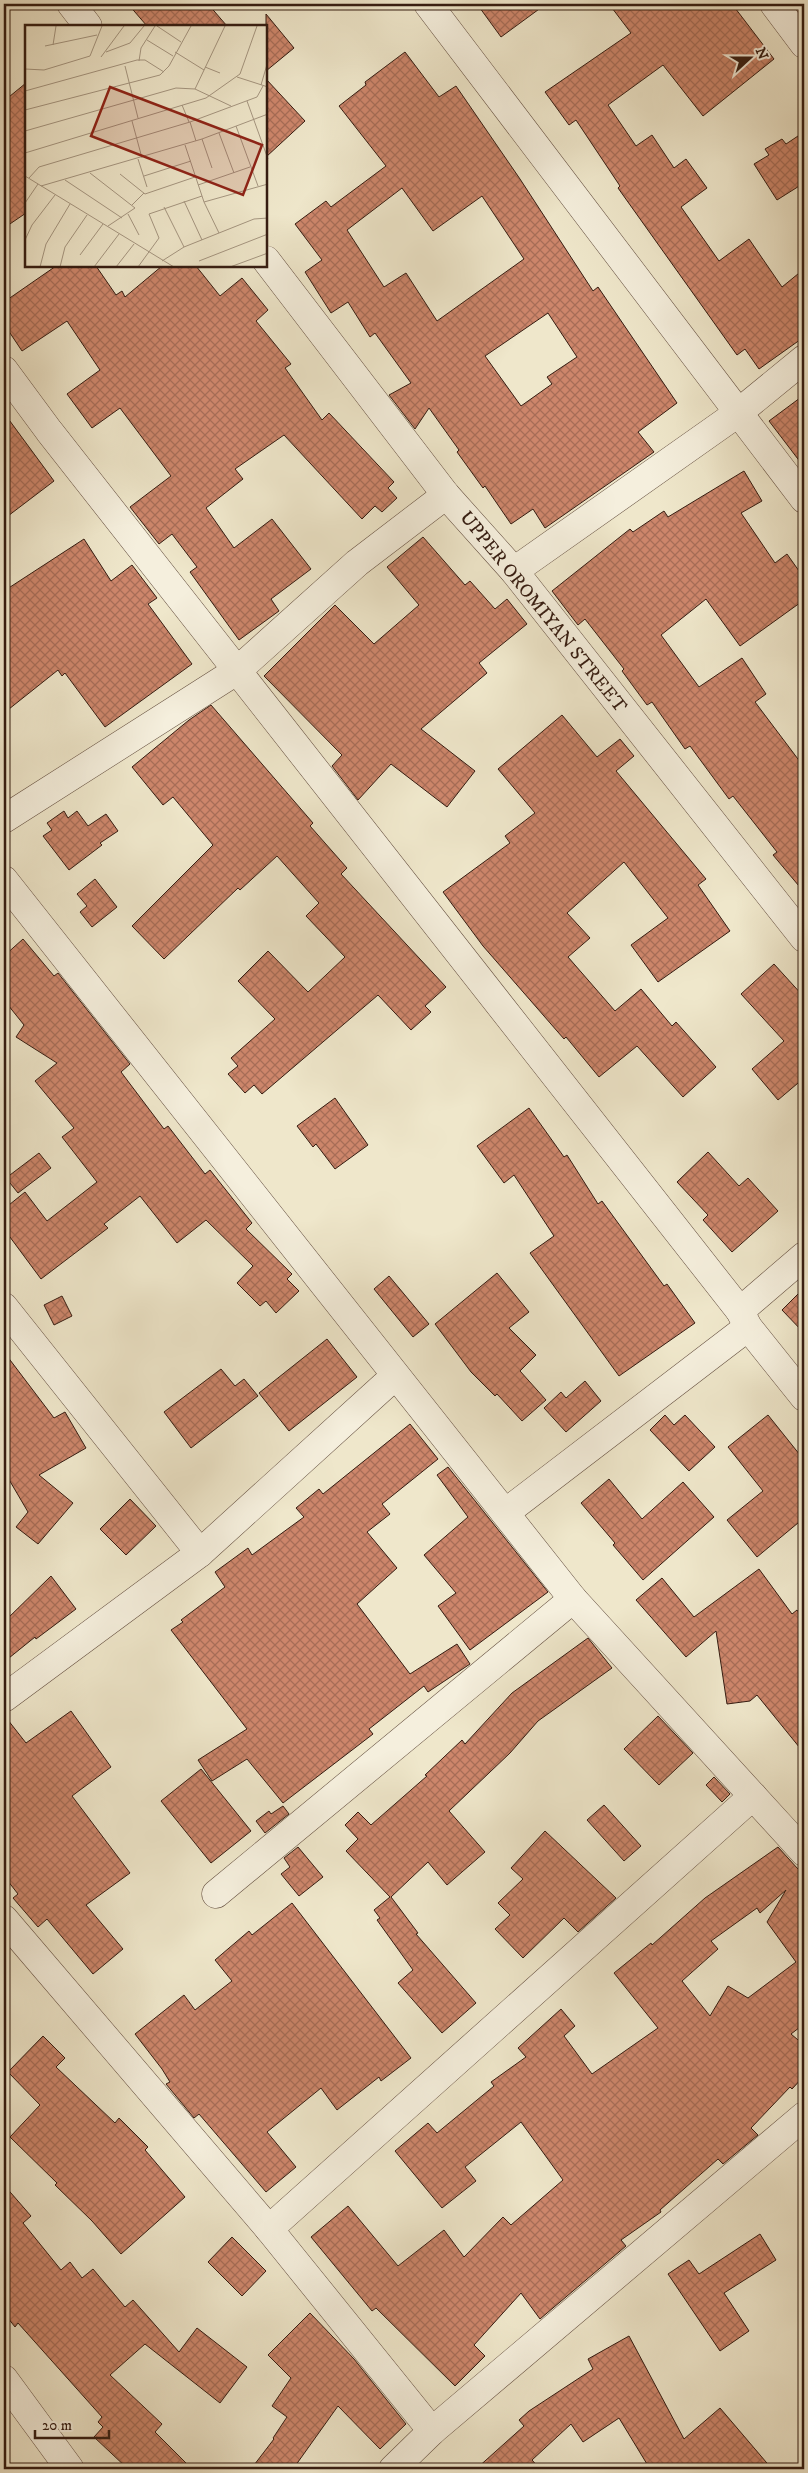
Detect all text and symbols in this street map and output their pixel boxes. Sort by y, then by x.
inset map [25,25,268,268]
north arrow [726,32,776,82]
text: N [751,45,772,63]
street label: UPPER OROMIYAN STREET [454,506,632,718]
scale bar [35,2408,109,2440]
text: 20 m [42,2416,72,2435]

